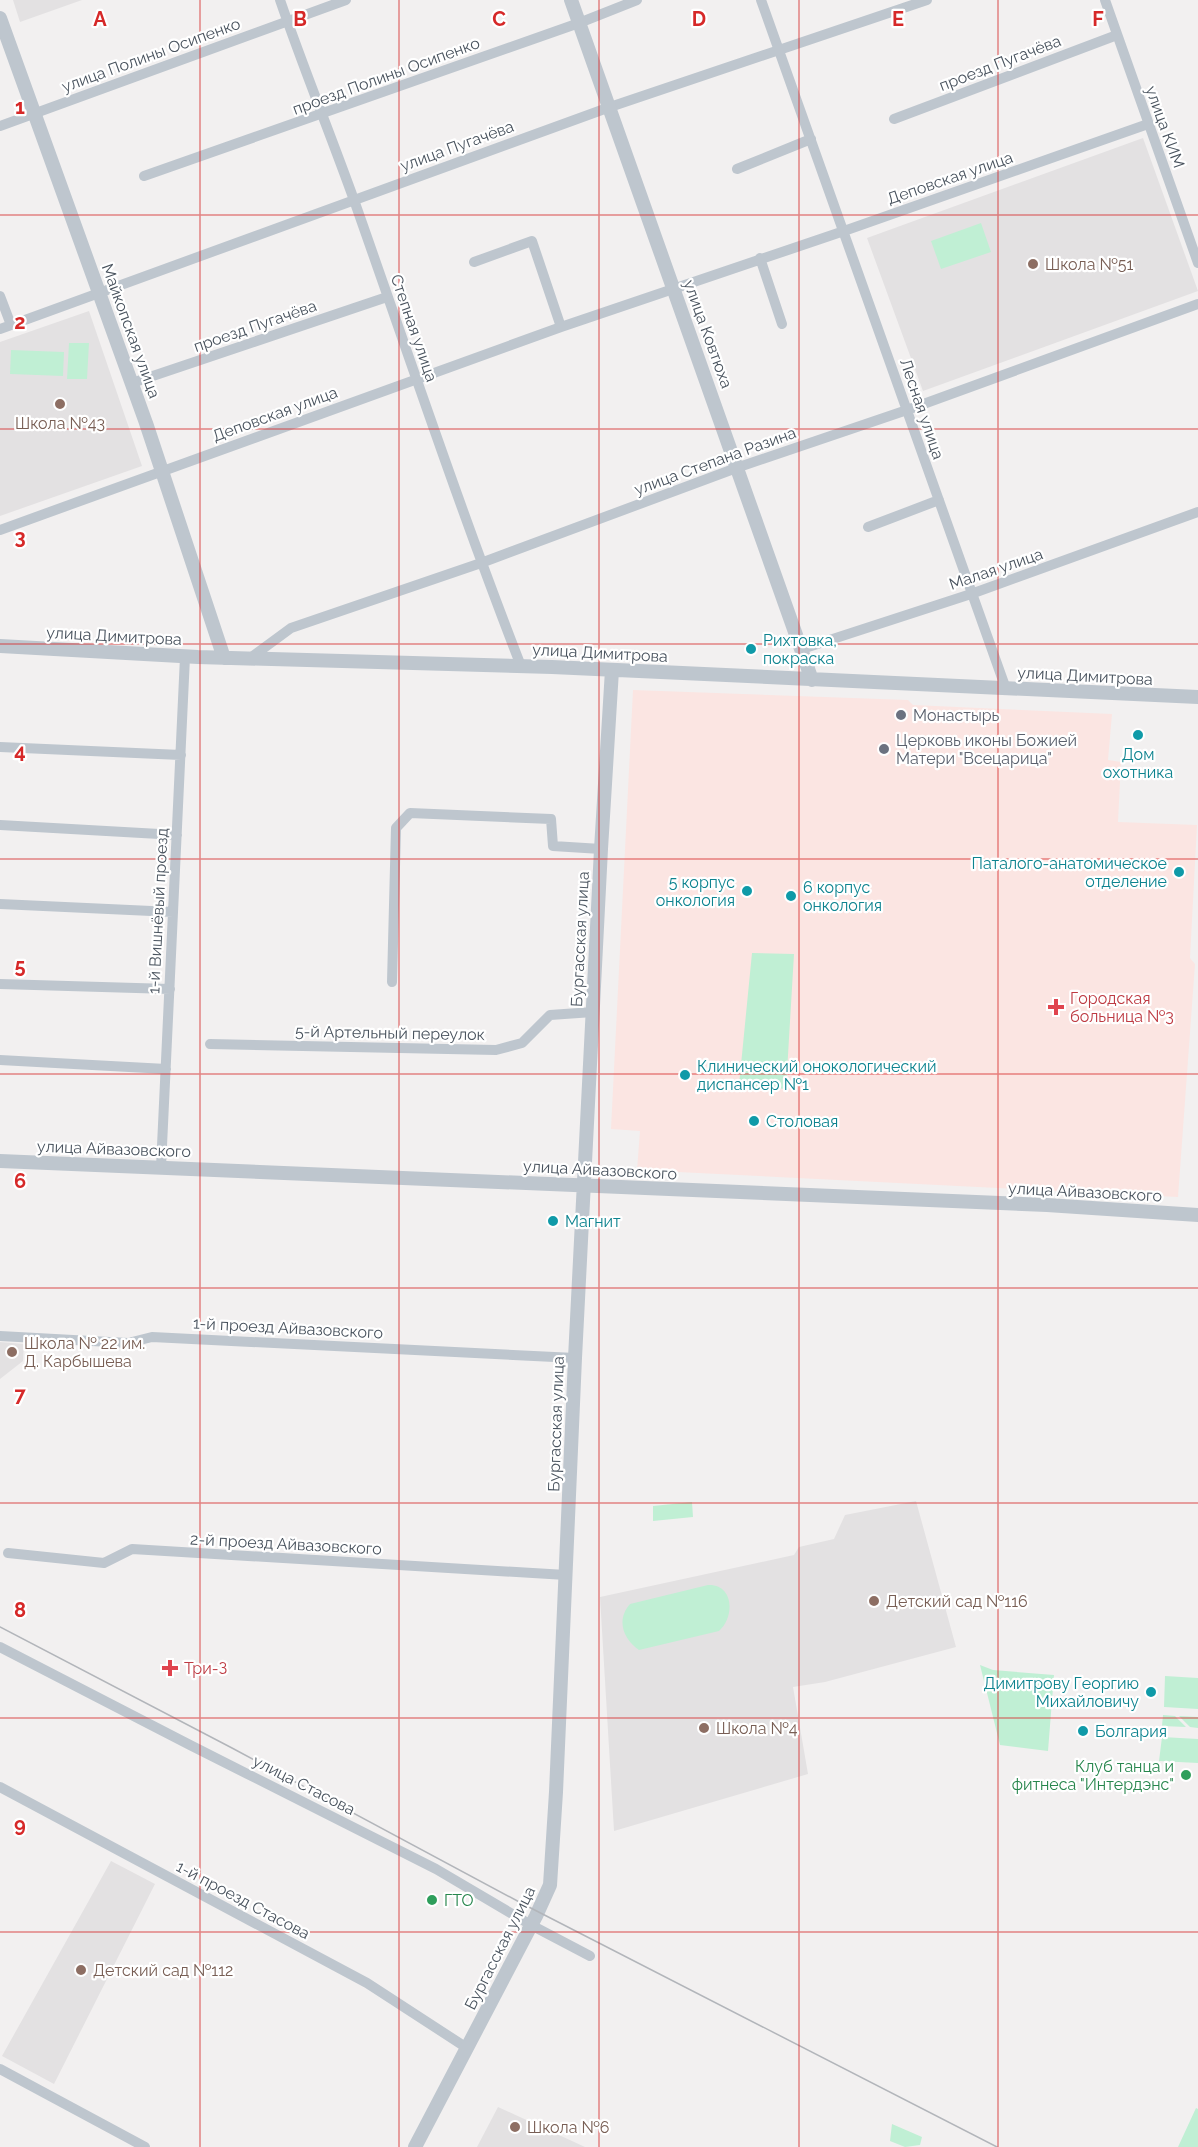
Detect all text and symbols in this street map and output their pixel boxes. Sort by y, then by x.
text: A [93,7,107,31]
text: B [293,7,307,31]
text: C [492,7,506,31]
text: D [692,7,706,31]
text: E [892,7,904,31]
text: F [1092,7,1104,31]
street label: улица Полины Осипенко [59,14,243,96]
street label: проезд Пугачёва [936,31,1064,95]
street label: проезд Полины Осипенко [290,33,482,119]
street label: улица КИМ [1141,83,1189,171]
text: 1 [15,95,25,119]
street label: улица Пугачёва [398,117,516,175]
street label: Деповская улица [885,148,1015,208]
place label: Школа №51 [1045,255,1133,274]
marker: Школа №51 [1026,257,1040,271]
street label: Майкопская улица [98,261,164,401]
street label: Степная улица [387,272,441,384]
street label: улица Ковтюха [680,277,736,391]
street label: проезд Пугачёва [191,296,319,356]
text: 2 [14,310,26,334]
street label: Лесная улица [896,356,948,462]
street label: Деповская улица [210,383,340,445]
marker: Школа №43 [53,397,67,411]
place label: Школа №43 [15,414,105,433]
street label: улица Степана Разина [632,423,798,499]
text: 3 [14,525,26,549]
street label: Малая улица [947,544,1045,594]
street label: улица Димитрова [46,623,182,649]
place label: Рихтовка, покраска [763,631,837,668]
street label: улица Димитрова [532,640,668,666]
marker: Рихтовка, покраска [744,642,758,656]
street label: улица Димитрова [1017,663,1153,689]
place label: Монастырь [913,706,1000,725]
marker: Монастырь [894,708,908,722]
marker: Дом охотника [1131,728,1145,742]
place label: Церковь иконы Божией Матери "Всецарица" [896,731,1077,768]
text: 4 [14,739,26,763]
marker: Церковь иконы Божией Матери "Всецарица" [877,742,891,756]
place label: Дом охотника [1103,745,1173,782]
street label: 1-й Вишнёвый проезд [144,828,172,994]
place label: Паталого-анатомическое отделение [972,854,1167,891]
marker: Паталого-анатомическое отделение [1172,865,1186,879]
street label: Бургасская улица [567,871,593,1007]
place label: 5 корпус онкология [656,873,735,910]
place label: 6 корпус онкология [803,878,882,915]
marker: 5 корпус онкология [740,884,754,898]
marker: 6 корпус онкология [784,889,798,903]
text: 5 [14,954,26,978]
place label: Городская больница №3 [1070,989,1174,1026]
marker: Городская больница №3 [1047,998,1065,1016]
street label: 5-й Артельный переулок [295,1022,485,1044]
place label: Клинический онокологический диспансер №1 [697,1057,937,1094]
marker: Клинический онокологический диспансер №1 [678,1068,692,1082]
place label: Столовая [766,1112,838,1131]
marker: Столовая [747,1114,761,1128]
street label: улица Айвазовского [37,1137,191,1161]
street label: улица Айвазовского [523,1156,677,1184]
text: 6 [14,1169,26,1193]
street label: улица Айвазовского [1008,1178,1162,1206]
place label: Магнит [565,1212,621,1231]
marker: Магнит [546,1214,560,1228]
street label: 1-й проезд Айвазовского [192,1314,384,1342]
place label: Школа № 22 им. Д. Карбышева [24,1334,145,1371]
marker: Школа № 22 им. Д. Карбышева [5,1345,19,1359]
street label: Бургасская улица [544,1356,568,1492]
text: 7 [14,1383,26,1407]
street label: 2-й проезд Айвазовского [190,1529,382,1559]
place label: Детский сад №116 [886,1592,1028,1611]
marker: Детский сад №116 [867,1594,881,1608]
text: 8 [14,1598,26,1622]
marker: Три-З [161,1659,179,1677]
place label: Три-З [184,1659,227,1678]
place label: Димитрову Георгию Михайловичу [983,1674,1139,1711]
marker: Димитрову Георгию Михайловичу [1144,1685,1158,1699]
place label: Школа №4 [716,1719,798,1738]
marker: Школа №4 [697,1721,711,1735]
place label: Болгария [1095,1722,1167,1741]
marker: Болгария [1076,1724,1090,1738]
street label: улица Стасова [250,1751,358,1819]
place label: Клуб танца и фитнеса "Интердэнс" [1012,1757,1174,1794]
marker: Клуб танца и фитнеса "Интердэнс" [1179,1768,1193,1782]
text: 9 [14,1813,26,1837]
street label: 1-й проезд Стасова [173,1857,313,1943]
street label: Бургасская улица [461,1883,539,2013]
place label: ГТО [444,1891,474,1910]
marker: ГТО [425,1893,439,1907]
place label: Детский сад №112 [93,1961,233,1980]
marker: Детский сад №112 [74,1963,88,1977]
place label: Школа №6 [527,2118,609,2137]
marker: Школа №6 [508,2120,522,2134]

